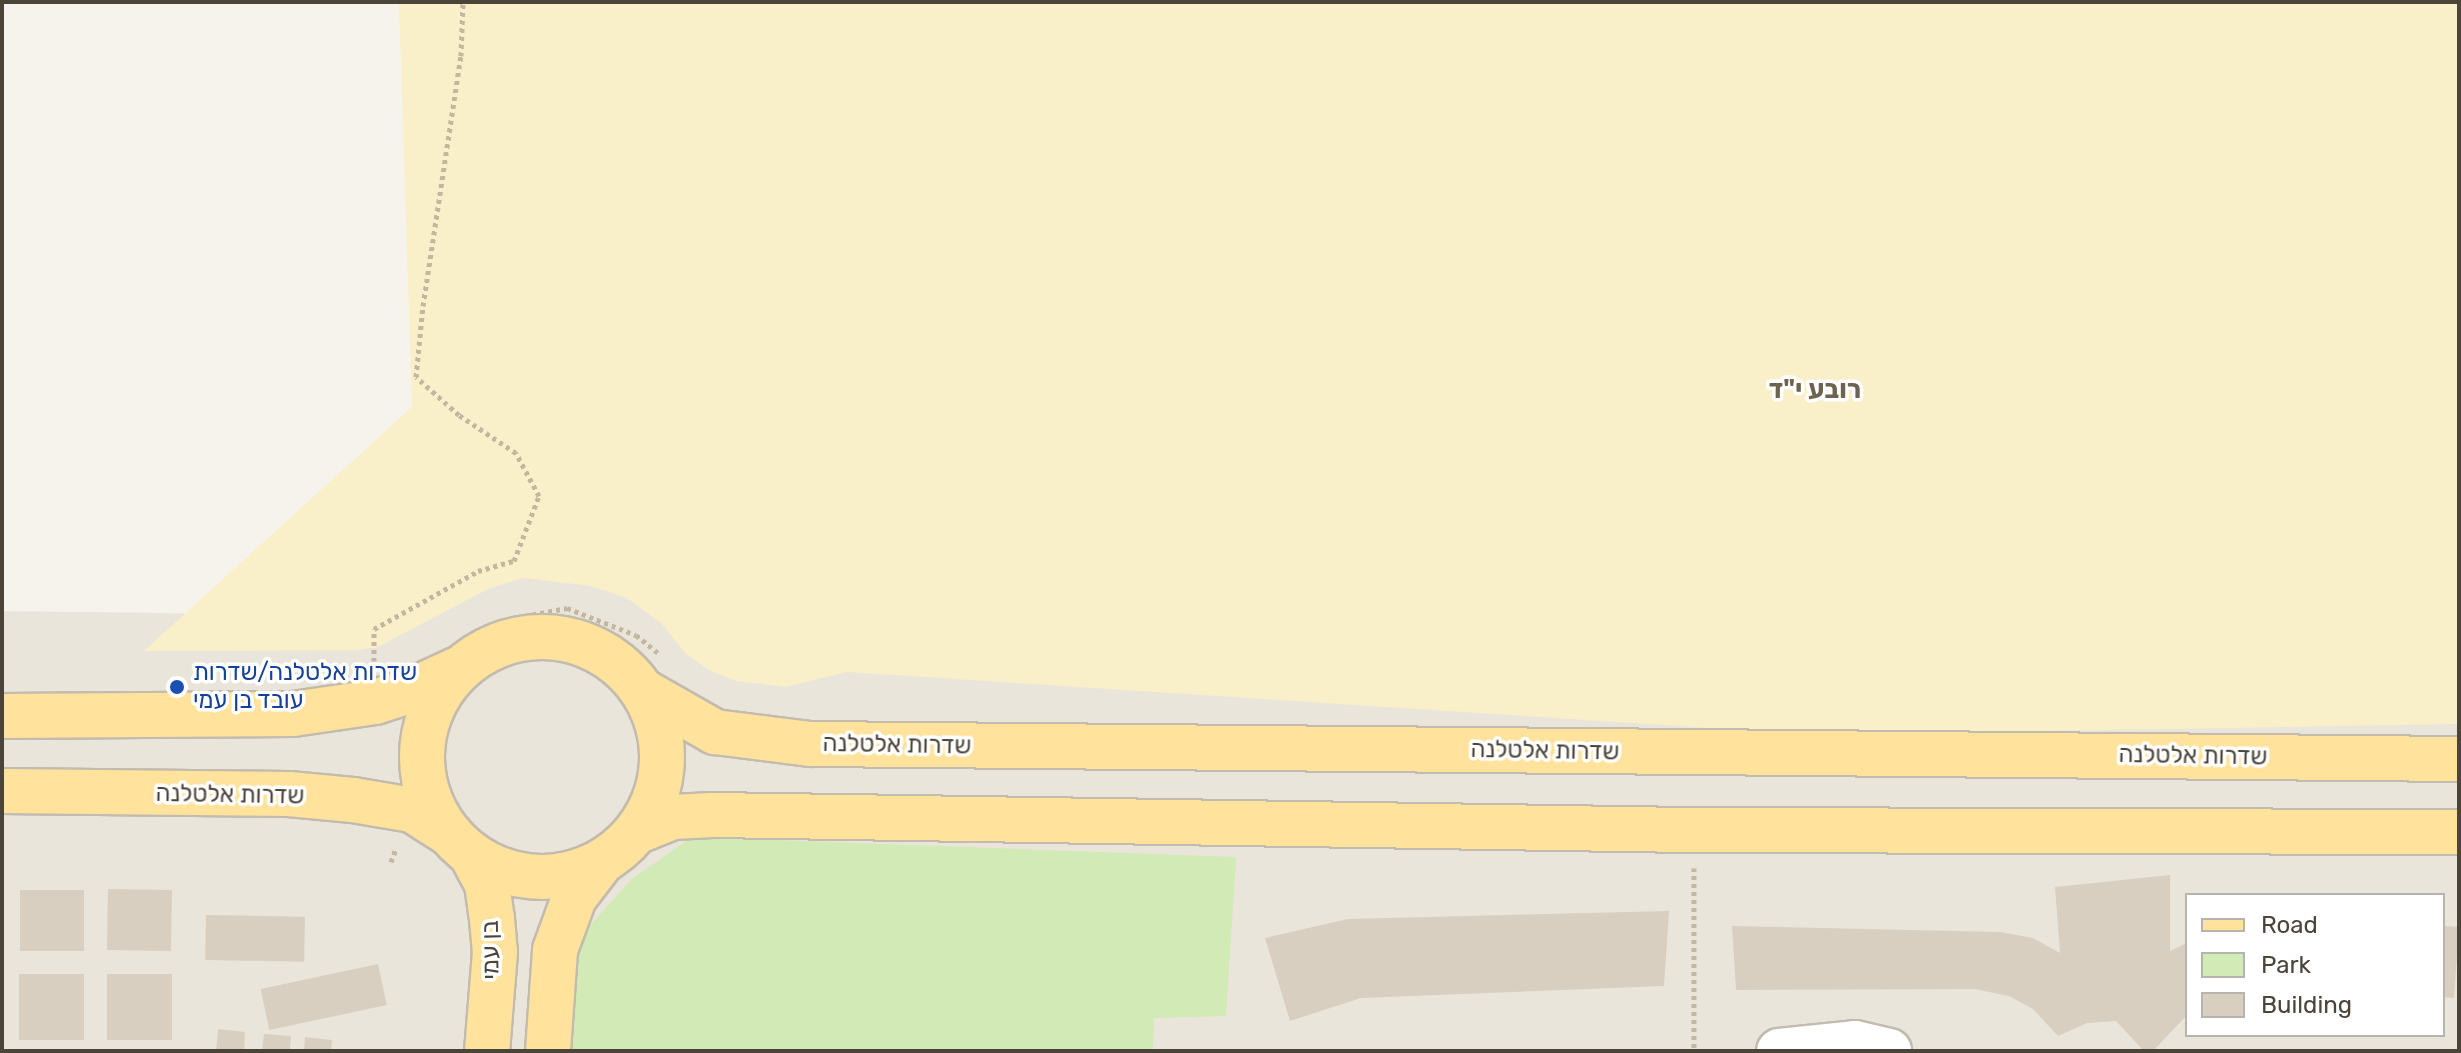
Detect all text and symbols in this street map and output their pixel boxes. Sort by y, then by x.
district label: רובע י"ד [1769,374,1861,406]
place label: שדרות אלטלנה/שדרות עובד בן עמי [193,659,417,715]
marker: שדרות אלטלנה/שדרות עובד בן עמי [168,678,186,696]
street label: שדרות אלטלנה [822,729,972,761]
street label: שדרות אלטלנה [1470,735,1620,767]
street label: שדרות אלטלנה [2118,740,2268,772]
street label: שדרות אלטלנה [155,779,305,811]
legend [2185,893,2445,1037]
text: Road [2261,911,2318,939]
street label: בן עמי [476,920,506,980]
text: Park [2261,951,2311,979]
text: Building [2261,991,2352,1019]

